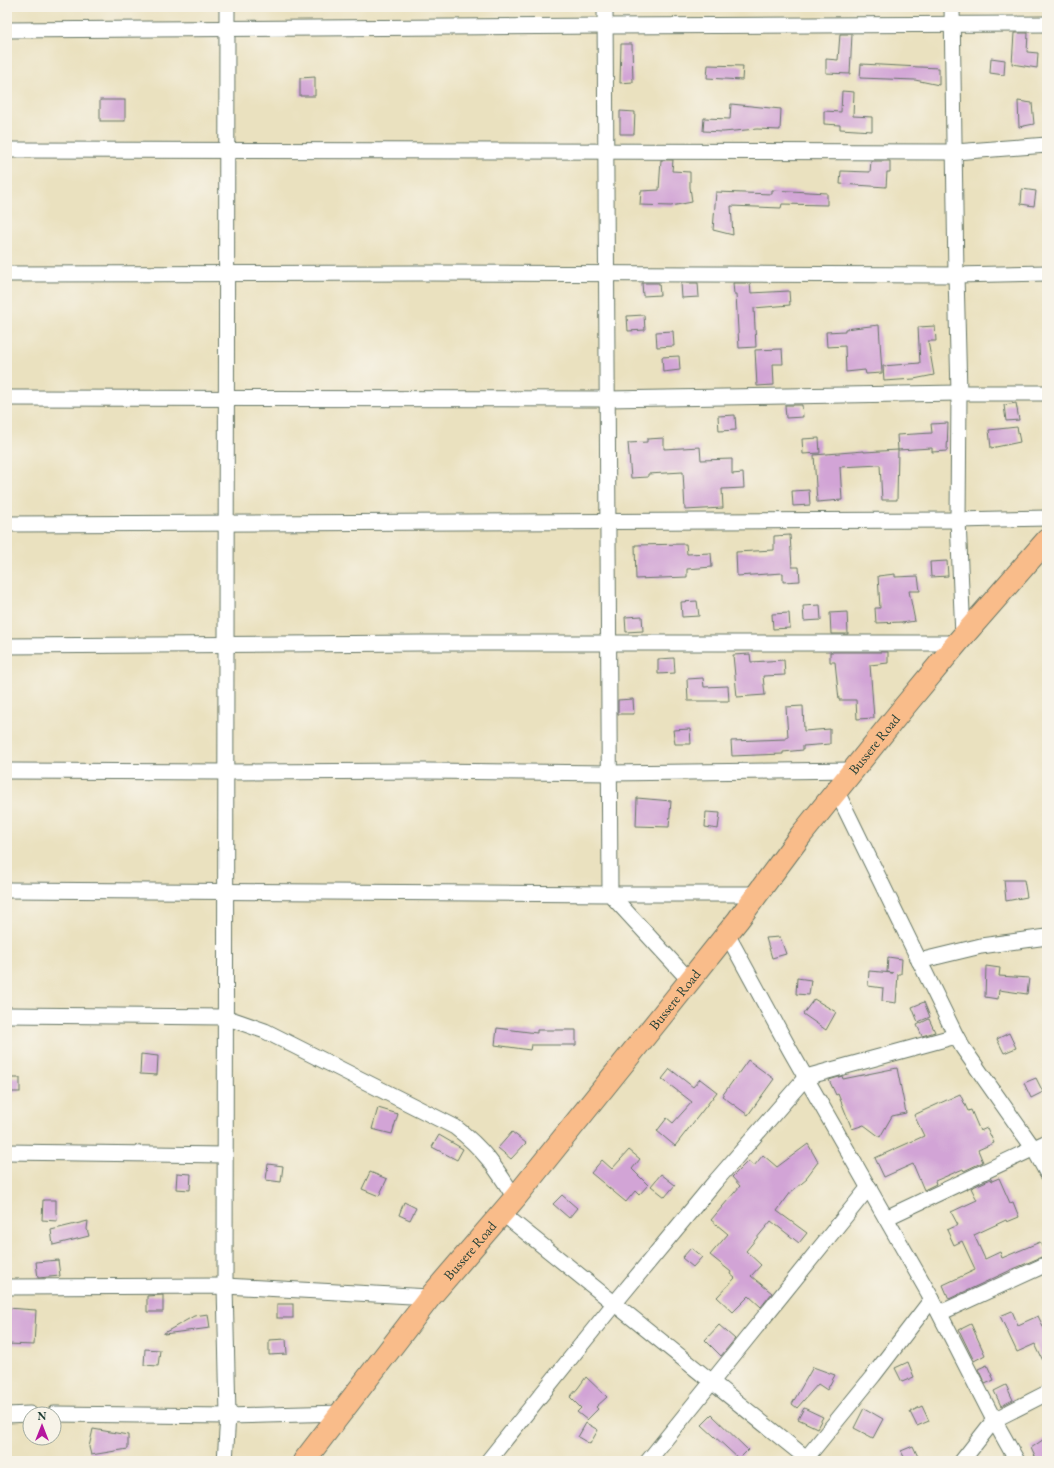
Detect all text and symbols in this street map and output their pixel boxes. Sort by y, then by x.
street label: Bussere Road [844,710,904,778]
street label: Bussere Road [645,965,705,1033]
street label: Bussere Road [439,1217,501,1284]
north arrow [22,1406,62,1446]
text: N [38,1409,47,1423]

